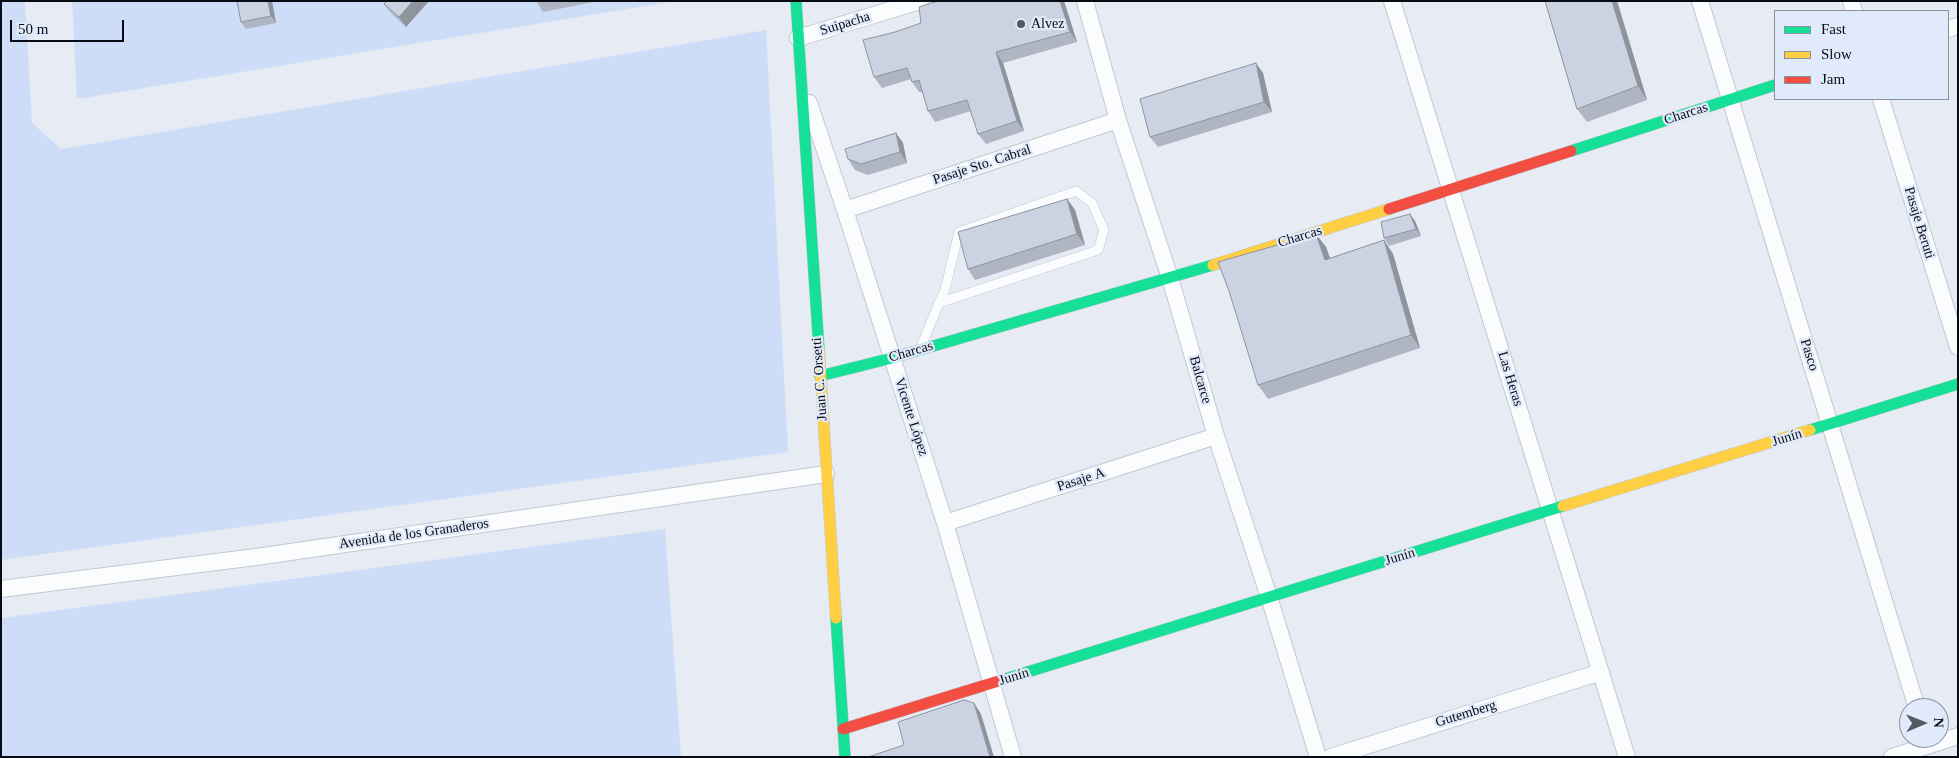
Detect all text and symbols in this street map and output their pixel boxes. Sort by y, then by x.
street label: Suipacha [818,8,872,40]
scale bar [12,10,126,42]
legend [1774,10,1949,100]
place label: Alvez [1031,16,1064,32]
marker: Alvez [1015,18,1027,30]
text: 50 m [18,21,48,37]
text: Fast [1821,21,1846,37]
text: Slow [1821,46,1852,62]
text: Jam [1821,71,1845,87]
street label: Charcas [1662,99,1710,129]
street label: Pasaje Sto. Cabral [931,141,1033,189]
street label: Pasaje Beruti [1900,185,1938,261]
street label: Charcas [1276,222,1324,252]
street label: Juan C. Orsetti [809,337,831,421]
street label: Pasco [1796,337,1822,373]
street label: Charcas [887,338,935,366]
street label: Las Heras [1494,350,1526,408]
street label: Balcarce [1185,354,1215,406]
street label: Vicente López [890,376,932,458]
street label: Junín [1770,426,1804,450]
street label: Pasaje A [1055,464,1107,496]
street label: Avenida de los Granaderos [338,515,490,553]
street label: Junín [1383,545,1417,569]
street label: Junín [997,665,1031,689]
street label: Gutemberg [1434,697,1498,731]
north arrow [1899,698,1949,748]
text: N [1931,718,1946,728]

